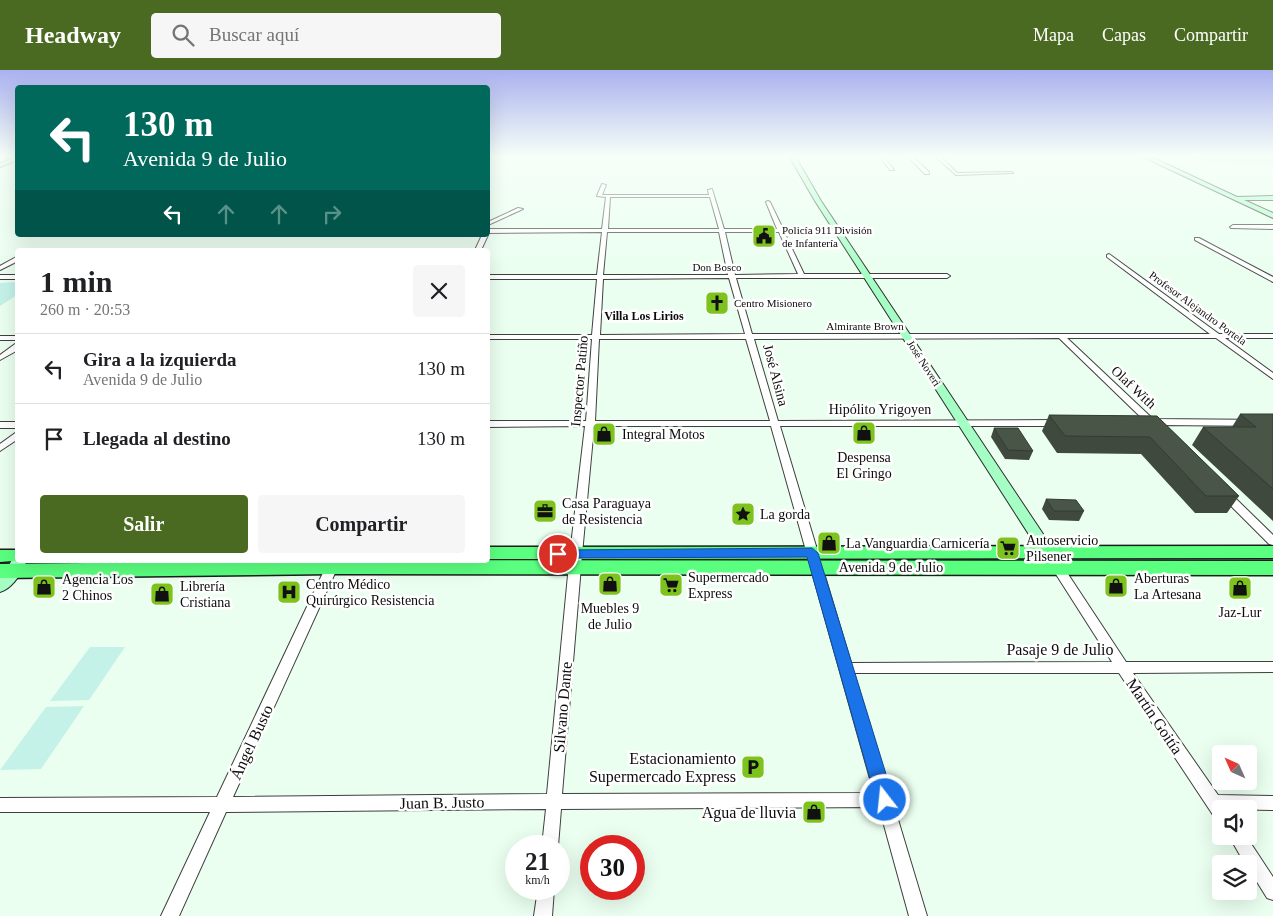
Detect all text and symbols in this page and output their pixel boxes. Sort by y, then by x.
search box [151,13,501,58]
icon: search [169,21,197,49]
text: Headway [25,22,121,48]
text: Buscar aquí [209,24,299,45]
text: Mapa [1033,25,1074,45]
text: Capas [1102,25,1146,45]
text: Compartir [1174,25,1248,45]
icon: left [40,105,105,170]
text: 130 m [123,105,213,144]
text: Avenida 9 de Julio [123,146,287,171]
icon: left [159,200,187,228]
icon: ahead [212,200,240,228]
icon: ahead [265,200,293,228]
icon: right [318,200,346,228]
public building icon: Policía 911 División de Infantería [751,223,777,249]
place label: Policía 911 División de Infantería [782,224,873,249]
street label: Don Bosco [692,261,742,273]
text: 1 min [40,265,113,298]
button: close [413,265,465,317]
street label: Profesor Alejandro Portela [1147,269,1249,347]
church icon: Centro Misionero [704,290,730,316]
place label: Centro Misionero [734,297,812,309]
text: 260 m · 20:53 [40,301,130,318]
district label: Villa Los Lirios [604,309,684,323]
street label: Almirante Brown [826,320,904,332]
street label: Inspector Patiño [568,335,591,427]
street label: José Noveri [905,338,943,388]
street label: José Alsina [760,343,791,408]
text: Gira a la izquierda [83,349,237,370]
icon: left [40,355,68,383]
text: 130 m [417,358,465,379]
street label: Olaf With [1108,363,1159,412]
text: Avenida 9 de Julio [83,371,202,388]
street label: Hipólito Yrigoyen [829,402,931,417]
shop icon: Despensa El Gringo [851,420,877,446]
shop icon: Integral Motos [591,421,617,447]
icon: arrive [40,425,68,453]
place label: Integral Motos [622,427,705,442]
text: Llegada al destino [83,428,231,449]
text: 130 m [417,428,465,449]
place label: Despensa El Gringo [836,450,892,481]
button: Salir [40,495,248,553]
button: Compartir [258,495,465,553]
place label: Casa Paraguaya de Resistencia [562,496,652,527]
office icon: Casa Paraguaya de Resistencia [532,498,558,524]
place icon: La gorda [730,501,756,527]
place label: La gorda [760,507,811,522]
shop icon: La Vanguardia Carnicería [816,530,842,556]
pin [537,533,579,575]
place label: Autoservicio Pilsener [1026,533,1098,564]
supermarket icon: Autoservicio Pilsener [995,535,1021,561]
place label: La Vanguardia Carnicería [846,536,990,551]
icon: arrive [544,540,572,568]
street label: Avenida 9 de Julio [839,560,943,575]
place label: Supermercado Express [688,570,769,601]
shop icon: Muebles 9 de Julio [597,571,623,597]
place label: Aberturas La Artesana [1134,571,1202,602]
place label: Agencia Los 2 Chinos [62,572,133,603]
supermarket icon: Supermercado Express [658,572,684,598]
shop icon: Aberturas La Artesana [1103,573,1129,599]
shop icon: Agencia Los 2 Chinos [31,574,57,600]
shop icon: Jaz-Lur [1227,575,1253,601]
place label: Centro Médico Quirúrgico Resistencia [306,577,435,608]
place label: Librería Cristiana [180,579,231,610]
hospital icon: Centro Médico Quirúrgico Resistencia [276,579,302,605]
shop icon: Librería Cristiana [149,581,175,607]
place label: Muebles 9 de Julio [581,601,639,632]
place label: Jaz-Lur [1219,605,1262,620]
street label: Pasaje 9 de Julio [1006,641,1114,659]
street label: Silvano Dante [550,661,575,753]
street label: Martín Goitía [1123,675,1186,757]
street label: Ángel Busto [226,702,277,783]
north arrow [1212,745,1258,790]
map controls [1212,745,1257,900]
place label: Estacionamiento Supermercado Express [589,750,736,786]
parking icon: Estacionamiento Supermercado Express [740,754,766,780]
position arrow [858,773,910,825]
street label: Juan B. Justo [399,793,485,812]
shop icon: Agua de lluvia [801,799,827,825]
button: sound [1212,800,1257,845]
place label: Agua de lluvia [702,804,796,822]
speed limit sign: 30 [580,835,645,900]
text: 21 [525,848,550,875]
button: layers [1212,855,1257,900]
text: km/h [525,873,550,887]

